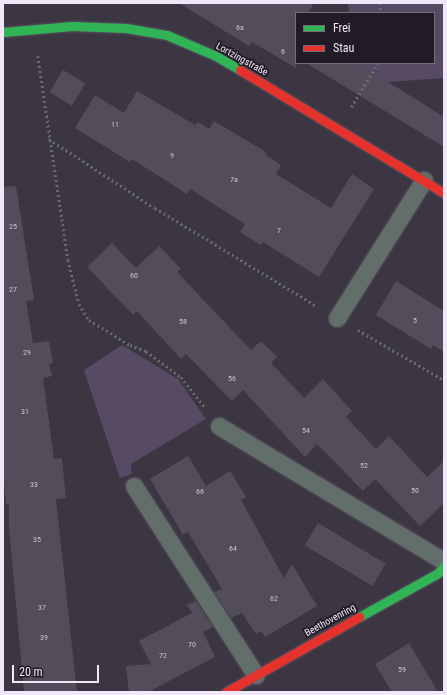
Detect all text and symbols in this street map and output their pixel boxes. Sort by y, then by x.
legend [295,12,435,64]
text: Frei [333,21,351,35]
house number: 6a [236,23,244,33]
street label: Lortzingstraße [214,40,270,78]
text: Stau [333,41,354,55]
house number: 6 [281,47,285,57]
house number: 11 [111,120,119,130]
house number: 9 [170,151,174,161]
house number: 7a [230,175,238,185]
house number: 25 [9,222,17,232]
house number: 7 [277,226,281,236]
house number: 60 [130,271,138,281]
house number: 27 [9,285,17,295]
house number: 5 [413,316,417,326]
house number: 58 [179,317,187,327]
house number: 29 [23,348,31,358]
house number: 56 [228,374,236,384]
house number: 31 [21,407,29,417]
house number: 54 [302,426,310,436]
house number: 52 [360,461,368,471]
house number: 33 [30,480,38,490]
house number: 50 [411,486,419,496]
house number: 66 [196,487,204,497]
house number: 35 [33,535,41,545]
house number: 64 [229,544,237,554]
house number: 62 [270,594,278,604]
street label: Beethovenring [302,601,358,639]
house number: 37 [38,603,46,613]
house number: 39 [40,633,48,643]
house number: 70 [188,640,196,650]
house number: 72 [159,651,167,661]
scale bar [14,657,101,683]
text: 20 m [19,665,43,679]
house number: 59 [398,665,406,675]

